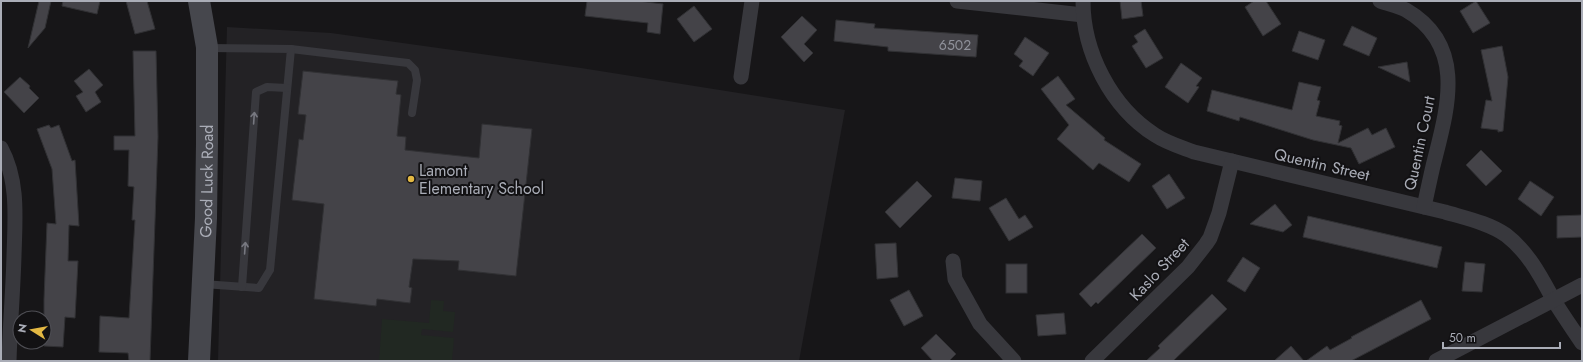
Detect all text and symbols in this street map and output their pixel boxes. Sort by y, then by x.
house number: 6502 [939,35,971,55]
street label: Quentin Court [1398,93,1441,193]
one-way arrow [251,112,258,125]
street label: Good Luck Road [194,125,219,238]
street label: Quentin Street [1272,142,1372,187]
place label: Lamont Elementary School [419,159,544,200]
marker: Lamont Elementary School [406,174,416,184]
street label: Kaslo Street [1124,233,1195,306]
one-way arrow [241,242,248,255]
north arrow [12,310,52,350]
text: N [13,322,31,334]
scale bar [1443,324,1560,350]
text: 50 m [1449,329,1476,347]

